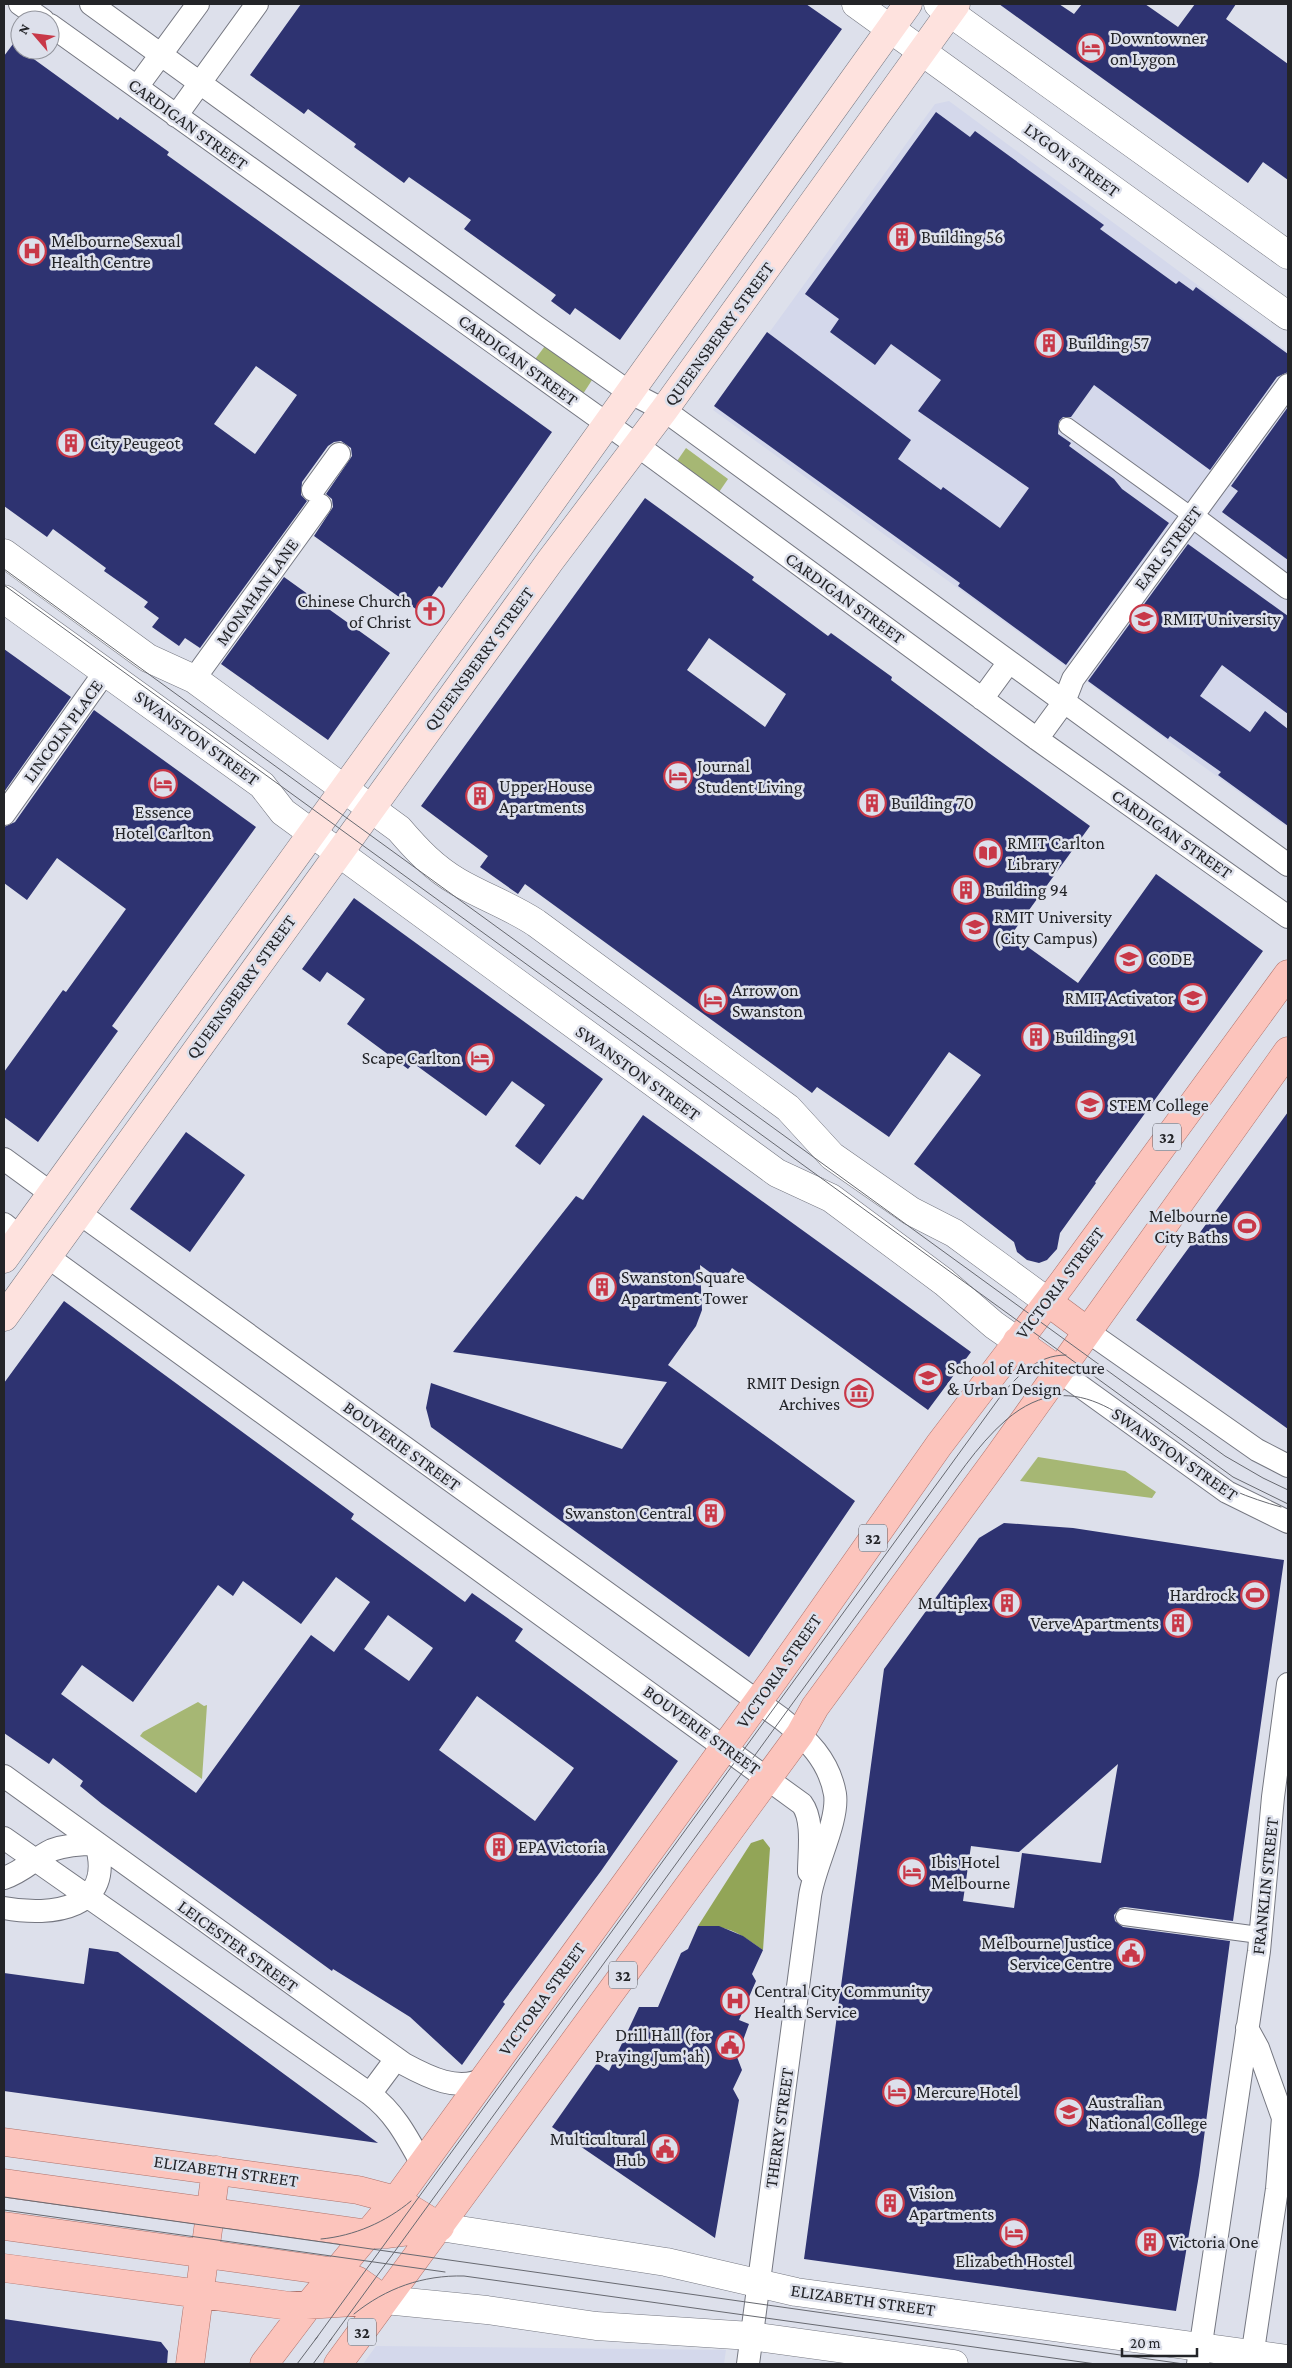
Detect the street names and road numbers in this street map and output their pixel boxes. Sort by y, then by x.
street label: CARDIGAN STREET [125,74,252,174]
street label: LYGON STREET [1020,119,1124,201]
street label: QUEENSBERRY STREET [660,258,778,410]
street label: CARDIGAN STREET [455,310,582,410]
street label: EARL STREET [1130,502,1206,594]
street label: MONAHAN LANE [212,535,303,649]
street label: CARDIGAN STREET [782,548,909,648]
street label: QUEENSBERRY STREET [420,583,538,735]
street label: LINCOLN PLACE [19,676,107,786]
street label: SWANSTON STREET [131,686,263,790]
street label: CARDIGAN STREET [1108,785,1236,883]
street label: QUEENSBERRY STREET [182,911,300,1063]
street label: SWANSTON STREET [572,1021,704,1125]
road number: 32 [1153,1124,1181,1150]
street label: VICTORIA STREET [1012,1223,1109,1343]
street label: BOUVERIE STREET [340,1397,464,1495]
street label: SWANSTON STREET [1108,1403,1242,1505]
road number: 32 [859,1525,887,1552]
street label: VICTORIA STREET [732,1610,826,1732]
street label: BOUVERIE STREET [640,1681,764,1779]
street label: FRANKLIN STREET [1248,1816,1282,1956]
street label: LEICESTER STREET [174,1896,302,1996]
street label: VICTORIA STREET [494,1939,590,2059]
road number: 32 [609,1962,637,1988]
street label: THERRY STREET [761,2066,797,2189]
street label: ELIZABETH STREET [152,2151,300,2191]
street label: ELIZABETH STREET [789,2280,937,2320]
road number: 32 [348,2318,376,2346]

